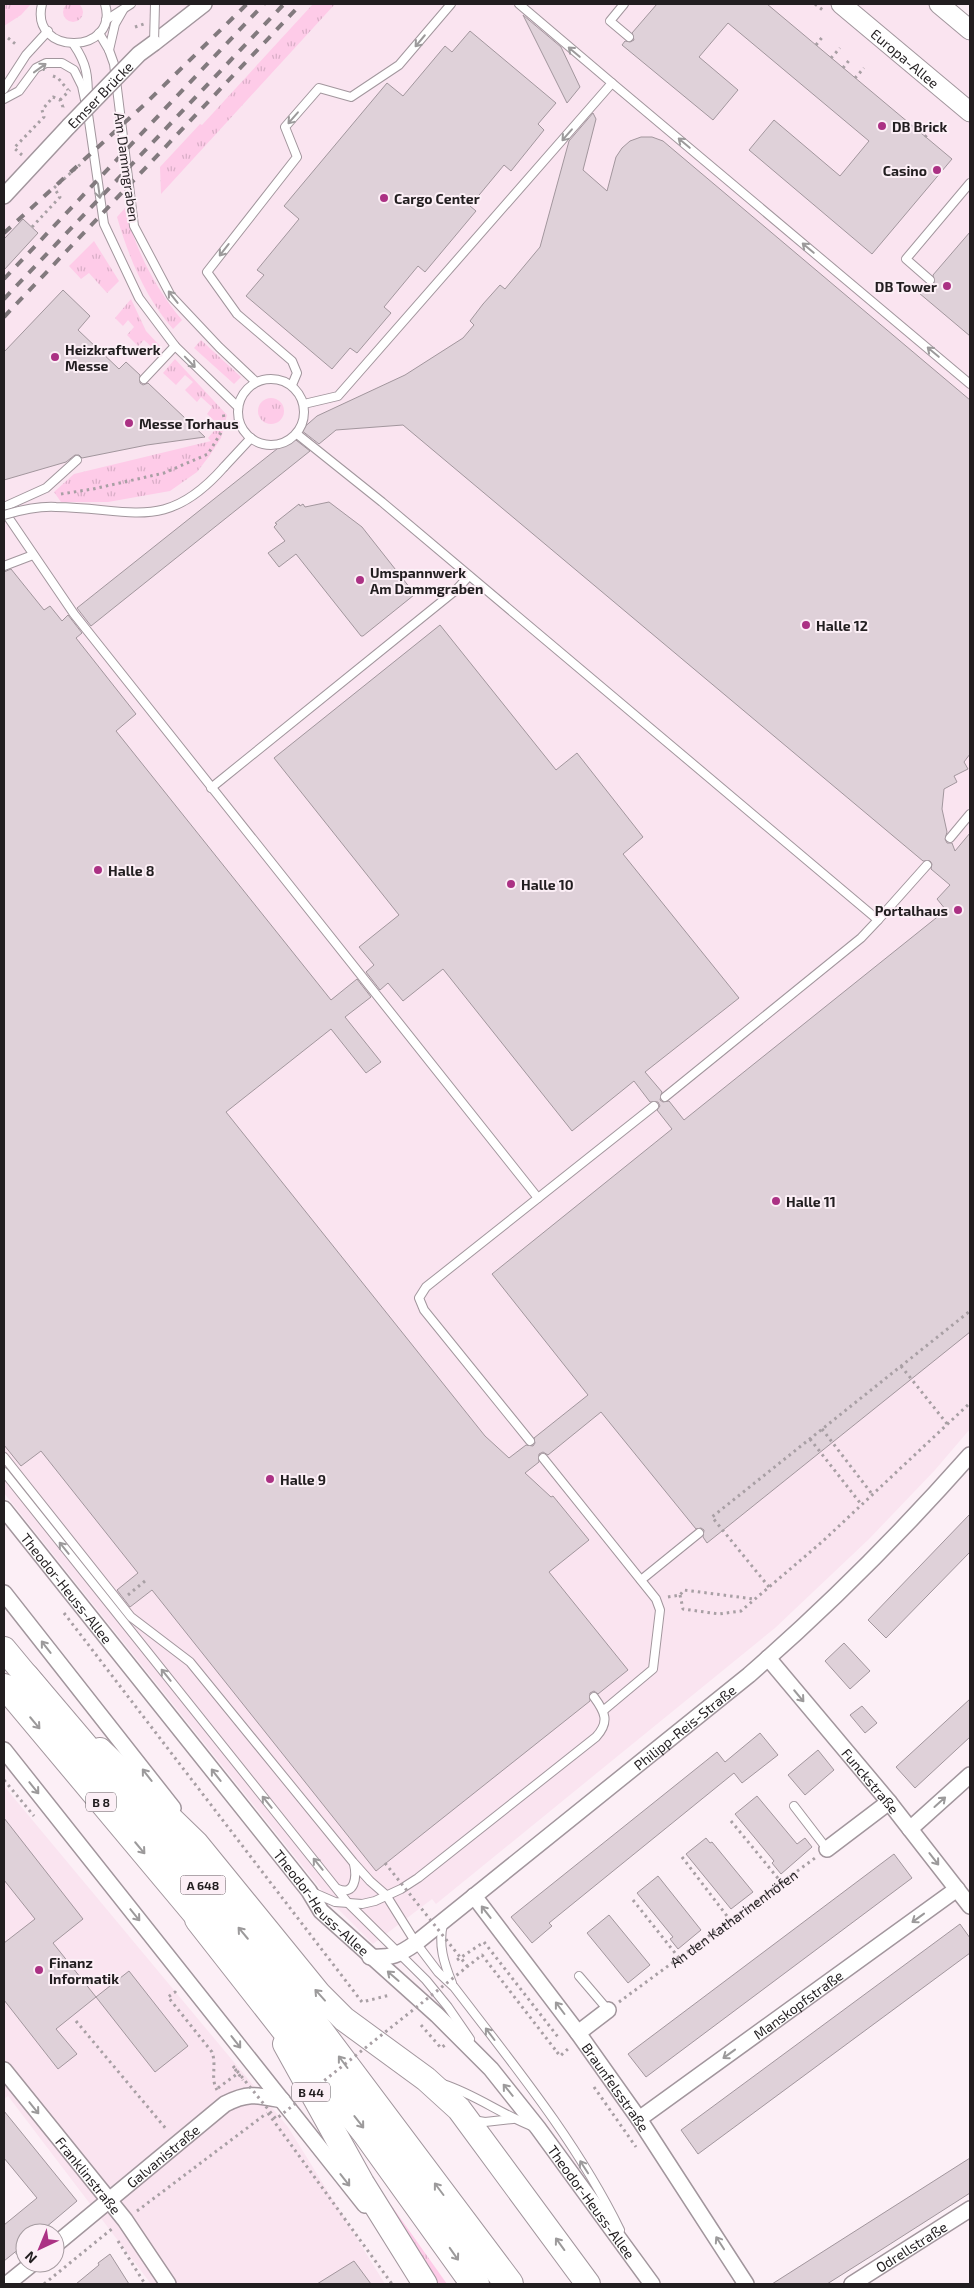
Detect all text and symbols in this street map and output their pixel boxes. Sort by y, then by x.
street label: Europa-Allee [868,25,943,91]
one-way arrow [414,34,425,47]
one-way arrow [568,46,581,58]
street label: Emser Brücke [63,57,136,132]
one-way arrow [33,63,47,73]
street label: Am Dammgraben [111,111,143,223]
one-way arrow [288,111,299,124]
place label: DB Brick [892,118,947,135]
marker: DB Brick [876,120,888,132]
one-way arrow [561,128,573,141]
one-way arrow [678,138,691,149]
place label: Casino [883,162,927,179]
marker: Casino [931,164,943,176]
one-way arrow [95,183,105,199]
place label: Cargo Center [394,190,480,207]
marker: Cargo Center [378,192,390,204]
one-way arrow [802,242,815,254]
one-way arrow [219,243,230,256]
place label: DB Tower [875,278,937,295]
marker: DB Tower [941,280,953,292]
one-way arrow [168,290,178,304]
place label: Heizkraftwerk Messe [65,341,161,374]
one-way arrow [927,347,940,358]
marker: Heizkraftwerk Messe [49,351,61,363]
one-way arrow [184,356,196,369]
place label: Messe Torhaus [139,415,239,432]
marker: Messe Torhaus [123,417,135,429]
place label: Umspannwerk Am Dammgraben [370,564,483,597]
marker: Umspannwerk Am Dammgraben [354,574,366,586]
place label: Halle 12 [816,617,868,634]
marker: Halle 12 [800,619,812,631]
place label: Halle 8 [108,862,154,879]
marker: Halle 8 [92,864,104,876]
place label: Halle 10 [521,876,574,893]
marker: Halle 10 [505,878,517,890]
place label: Portalhaus [875,902,948,919]
marker: Portalhaus [952,904,964,916]
place label: Halle 11 [786,1193,836,1210]
marker: Halle 11 [770,1195,782,1207]
place label: Halle 9 [280,1471,326,1488]
marker: Halle 9 [264,1473,276,1485]
street label: Theodor-Heuss-Allee [18,1529,116,1647]
one-way arrow [59,1542,70,1555]
one-way arrow [41,1641,52,1654]
one-way arrow [161,1668,171,1682]
street label: Philipp-Reis-Straße [630,1681,739,1773]
one-way arrow [794,1689,805,1702]
one-way arrow [29,1716,40,1729]
street label: Funckstraße [839,1744,903,1817]
one-way arrow [142,1769,153,1782]
one-way arrow [211,1769,222,1782]
one-way arrow [29,1781,40,1794]
road number: B 8 [86,1792,116,1811]
one-way arrow [262,1796,273,1809]
one-way arrow [934,1796,947,1808]
one-way arrow [134,1841,145,1854]
street label: Theodor-Heuss-Allee [270,1846,373,1959]
one-way arrow [928,1852,939,1865]
one-way arrow [312,1858,323,1871]
street label: An den Katharinenhöfen [666,1866,800,1970]
road number: A 648 [180,1876,226,1894]
one-way arrow [481,1906,492,1919]
one-way arrow [130,1908,141,1921]
one-way arrow [911,1913,925,1923]
one-way arrow [237,1927,249,1940]
place label: Finanz Informatik [49,1954,119,1987]
marker: Finanz Informatik [33,1964,45,1976]
street label: Manskopfstraße [750,1966,846,2042]
one-way arrow [386,1970,399,1982]
one-way arrow [314,1988,326,2001]
one-way arrow [554,2002,565,2015]
one-way arrow [485,2027,495,2041]
one-way arrow [231,2035,242,2048]
street label: Braunfelsstraße [579,2039,653,2135]
one-way arrow [722,2049,736,2059]
one-way arrow [337,2056,348,2069]
road number: B 44 [292,2082,330,2102]
one-way arrow [503,2084,514,2097]
one-way arrow [29,2101,40,2114]
one-way arrow [354,2115,364,2129]
street label: Galvanistraße [123,2120,203,2191]
street label: Franklinstraße [52,2133,125,2217]
street label: Theodor-Heuss-Allee [545,2142,639,2262]
one-way arrow [579,2160,589,2174]
one-way arrow [339,2173,350,2186]
one-way arrow [433,2183,444,2196]
street label: Odrellstraße [872,2217,950,2275]
north arrow [15,2223,65,2273]
one-way arrow [555,2237,565,2251]
one-way arrow [715,2237,725,2251]
one-way arrow [449,2247,459,2261]
text: N [21,2248,40,2267]

